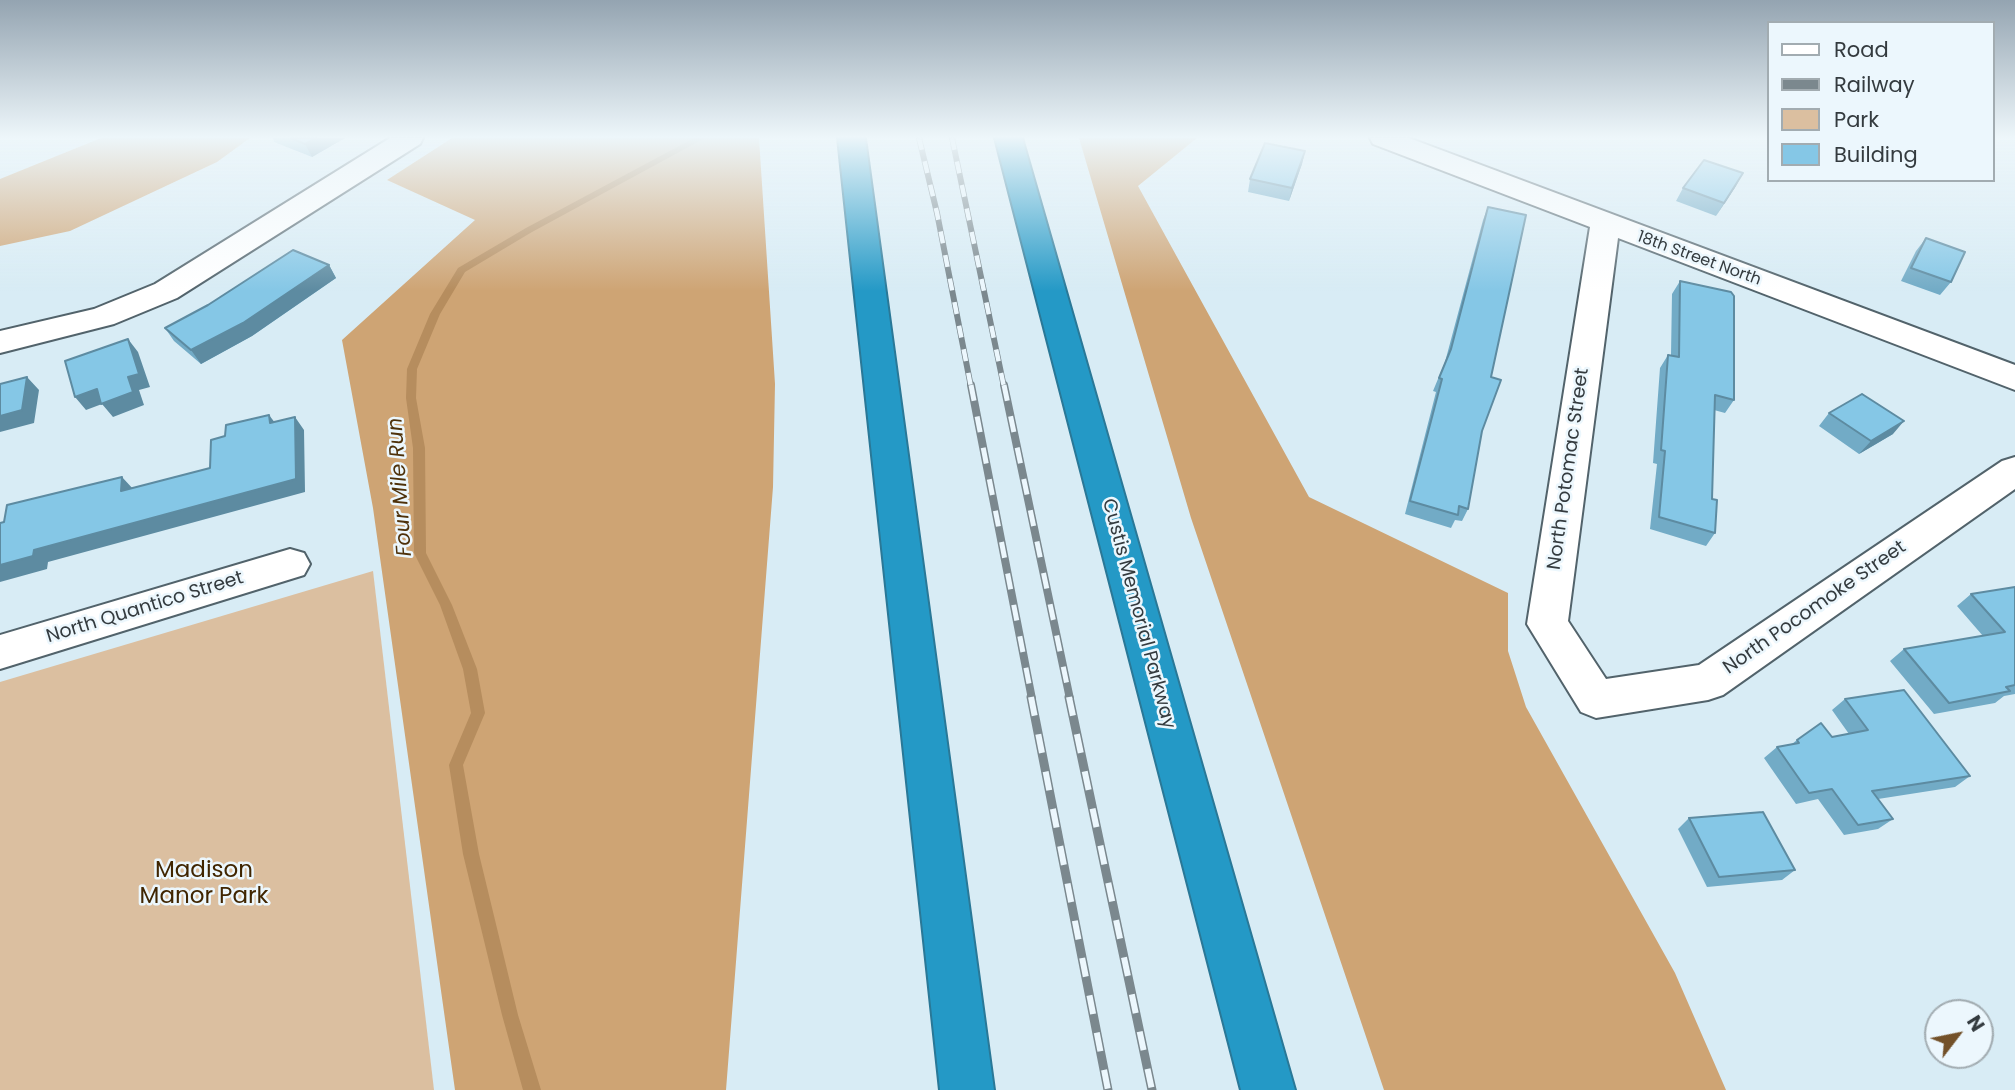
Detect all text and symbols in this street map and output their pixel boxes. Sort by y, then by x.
legend [1766,21,1994,182]
text: Road [1834,35,1889,64]
text: Railway [1834,70,1915,99]
text: Park [1834,105,1879,134]
text: Building [1834,140,1918,169]
street label: 18th Street North [1635,228,1763,290]
street label: North Potomac Street [1544,367,1594,571]
water label: Four Mile Run [384,417,418,557]
street label: Custis Memorial Parkway [1096,496,1180,732]
street label: North Pocomoke Street [1719,536,1911,680]
street label: North Quantico Street [44,567,246,649]
park label: Madison Manor Park [140,857,268,911]
north arrow [1924,999,1994,1069]
text: N [1960,1010,1991,1037]

